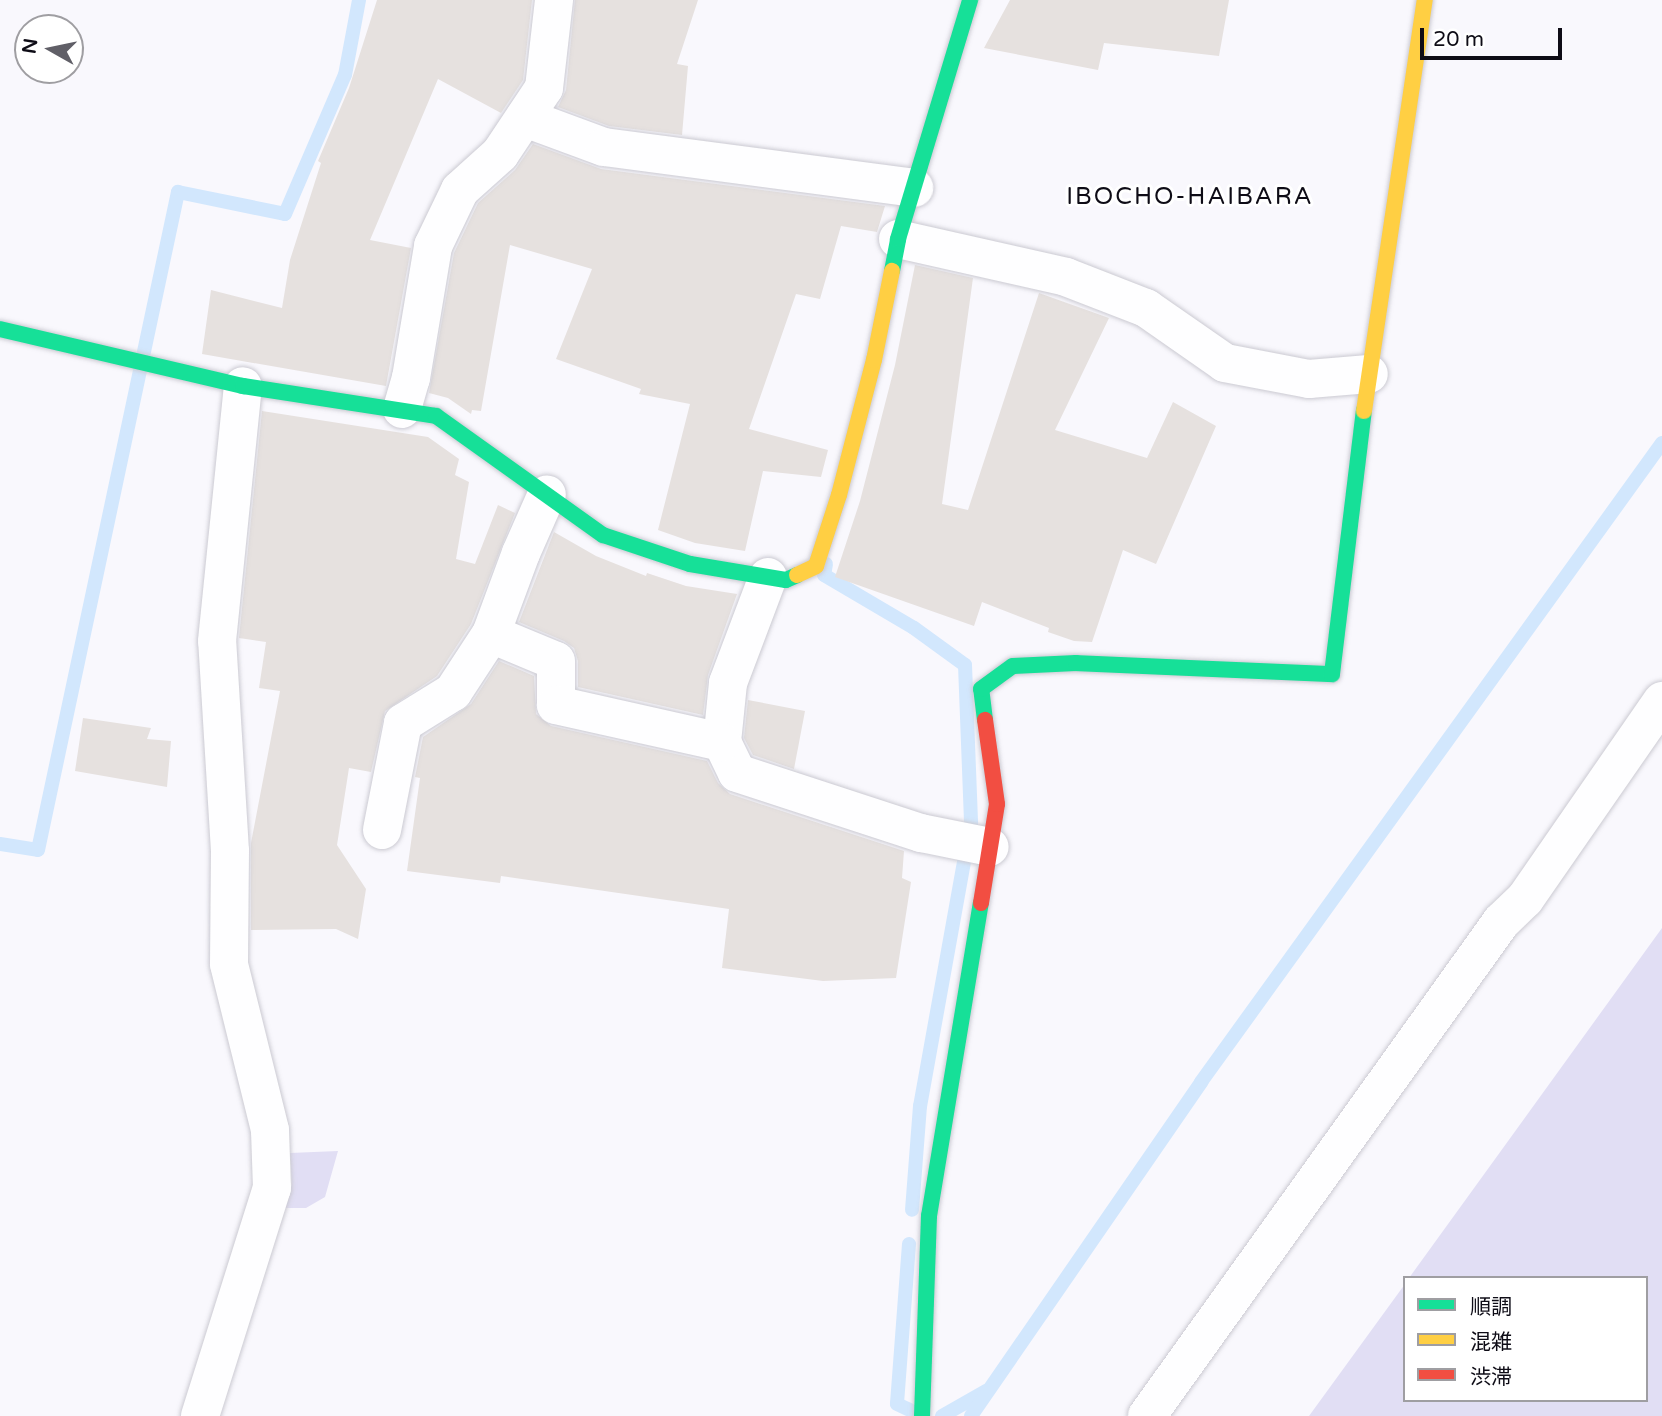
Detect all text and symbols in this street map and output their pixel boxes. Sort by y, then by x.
north arrow [14,14,84,84]
scale bar [1424,14,1566,58]
text: 20 m [1433,27,1484,52]
text: N [18,37,42,55]
district label: IBOCHO-HAIBARA [1068,183,1312,211]
legend [1403,1276,1648,1402]
text: 順調 [1470,1295,1512,1320]
text: 混雑 [1470,1330,1512,1355]
text: 渋滞 [1470,1365,1512,1390]

